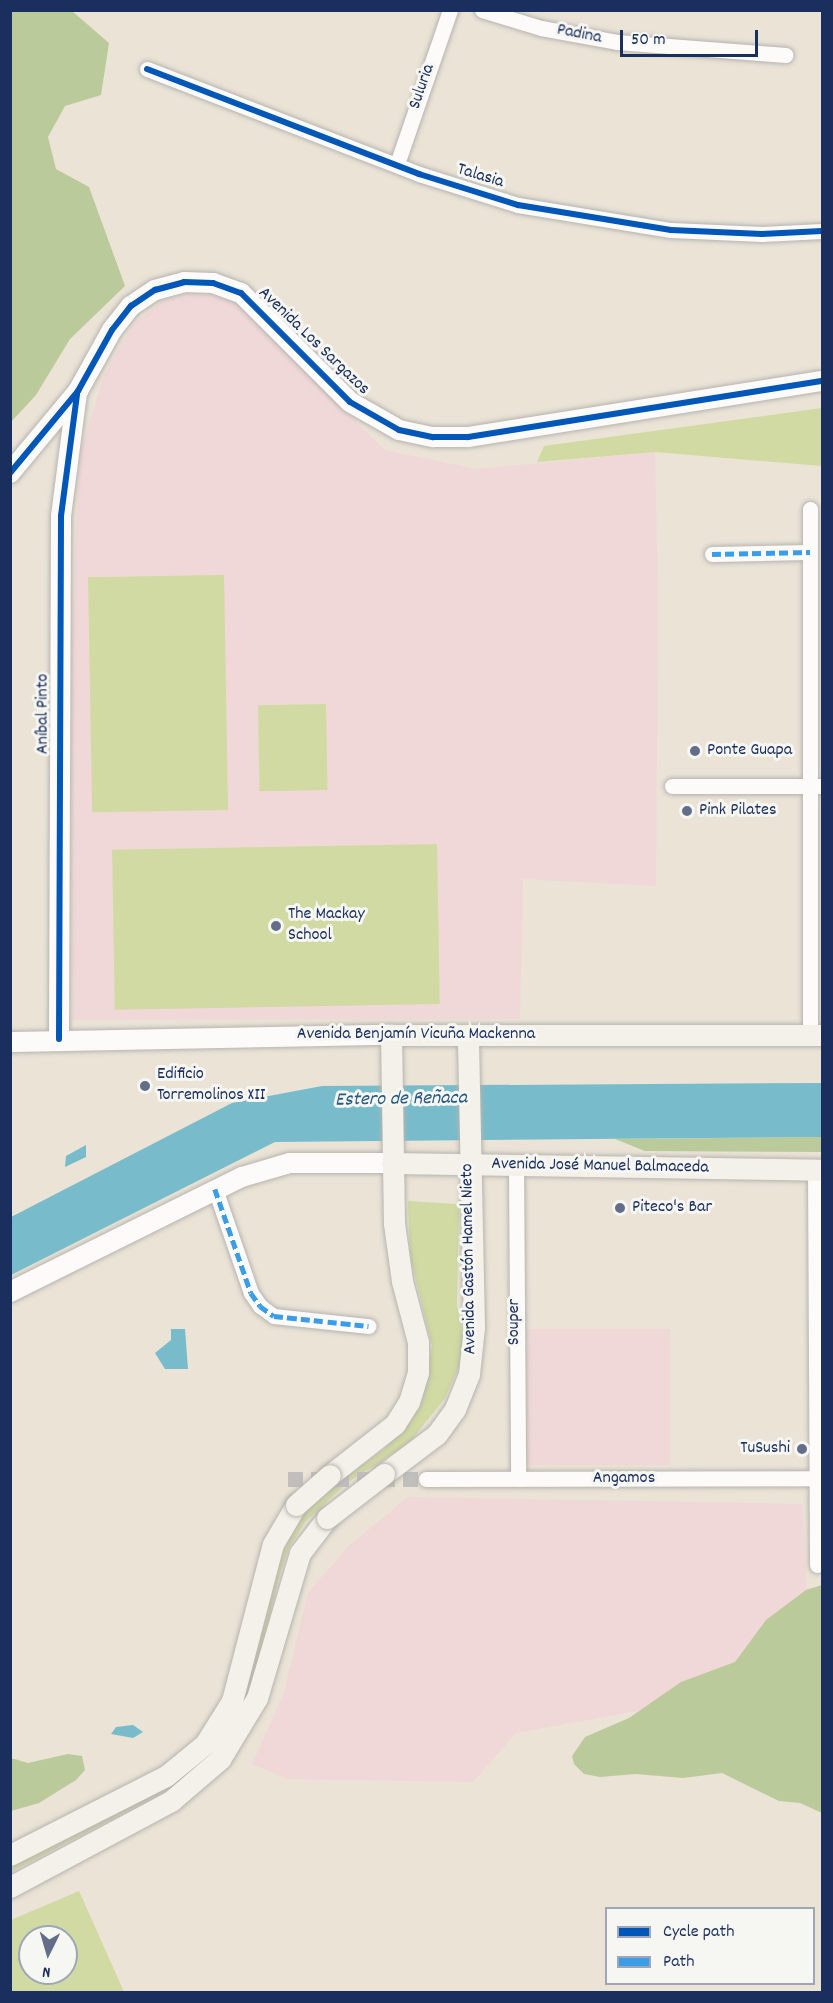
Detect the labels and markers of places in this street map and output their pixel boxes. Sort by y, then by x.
place label: Ponte Guapa [707,740,792,762]
marker: Ponte Guapa [688,744,702,758]
place label: Pink Pilates [699,800,777,822]
marker: Pink Pilates [680,804,694,818]
place label: The Mackay School [288,905,365,948]
marker: The Mackay School [269,919,283,933]
place label: Edificio Torremolinos XII [157,1065,265,1108]
marker: Edificio Torremolinos XII [138,1079,152,1093]
place label: Piteco's Bar [632,1197,712,1219]
marker: Piteco's Bar [613,1201,627,1215]
place label: TuSushi [740,1438,790,1460]
marker: TuSushi [795,1442,809,1456]

